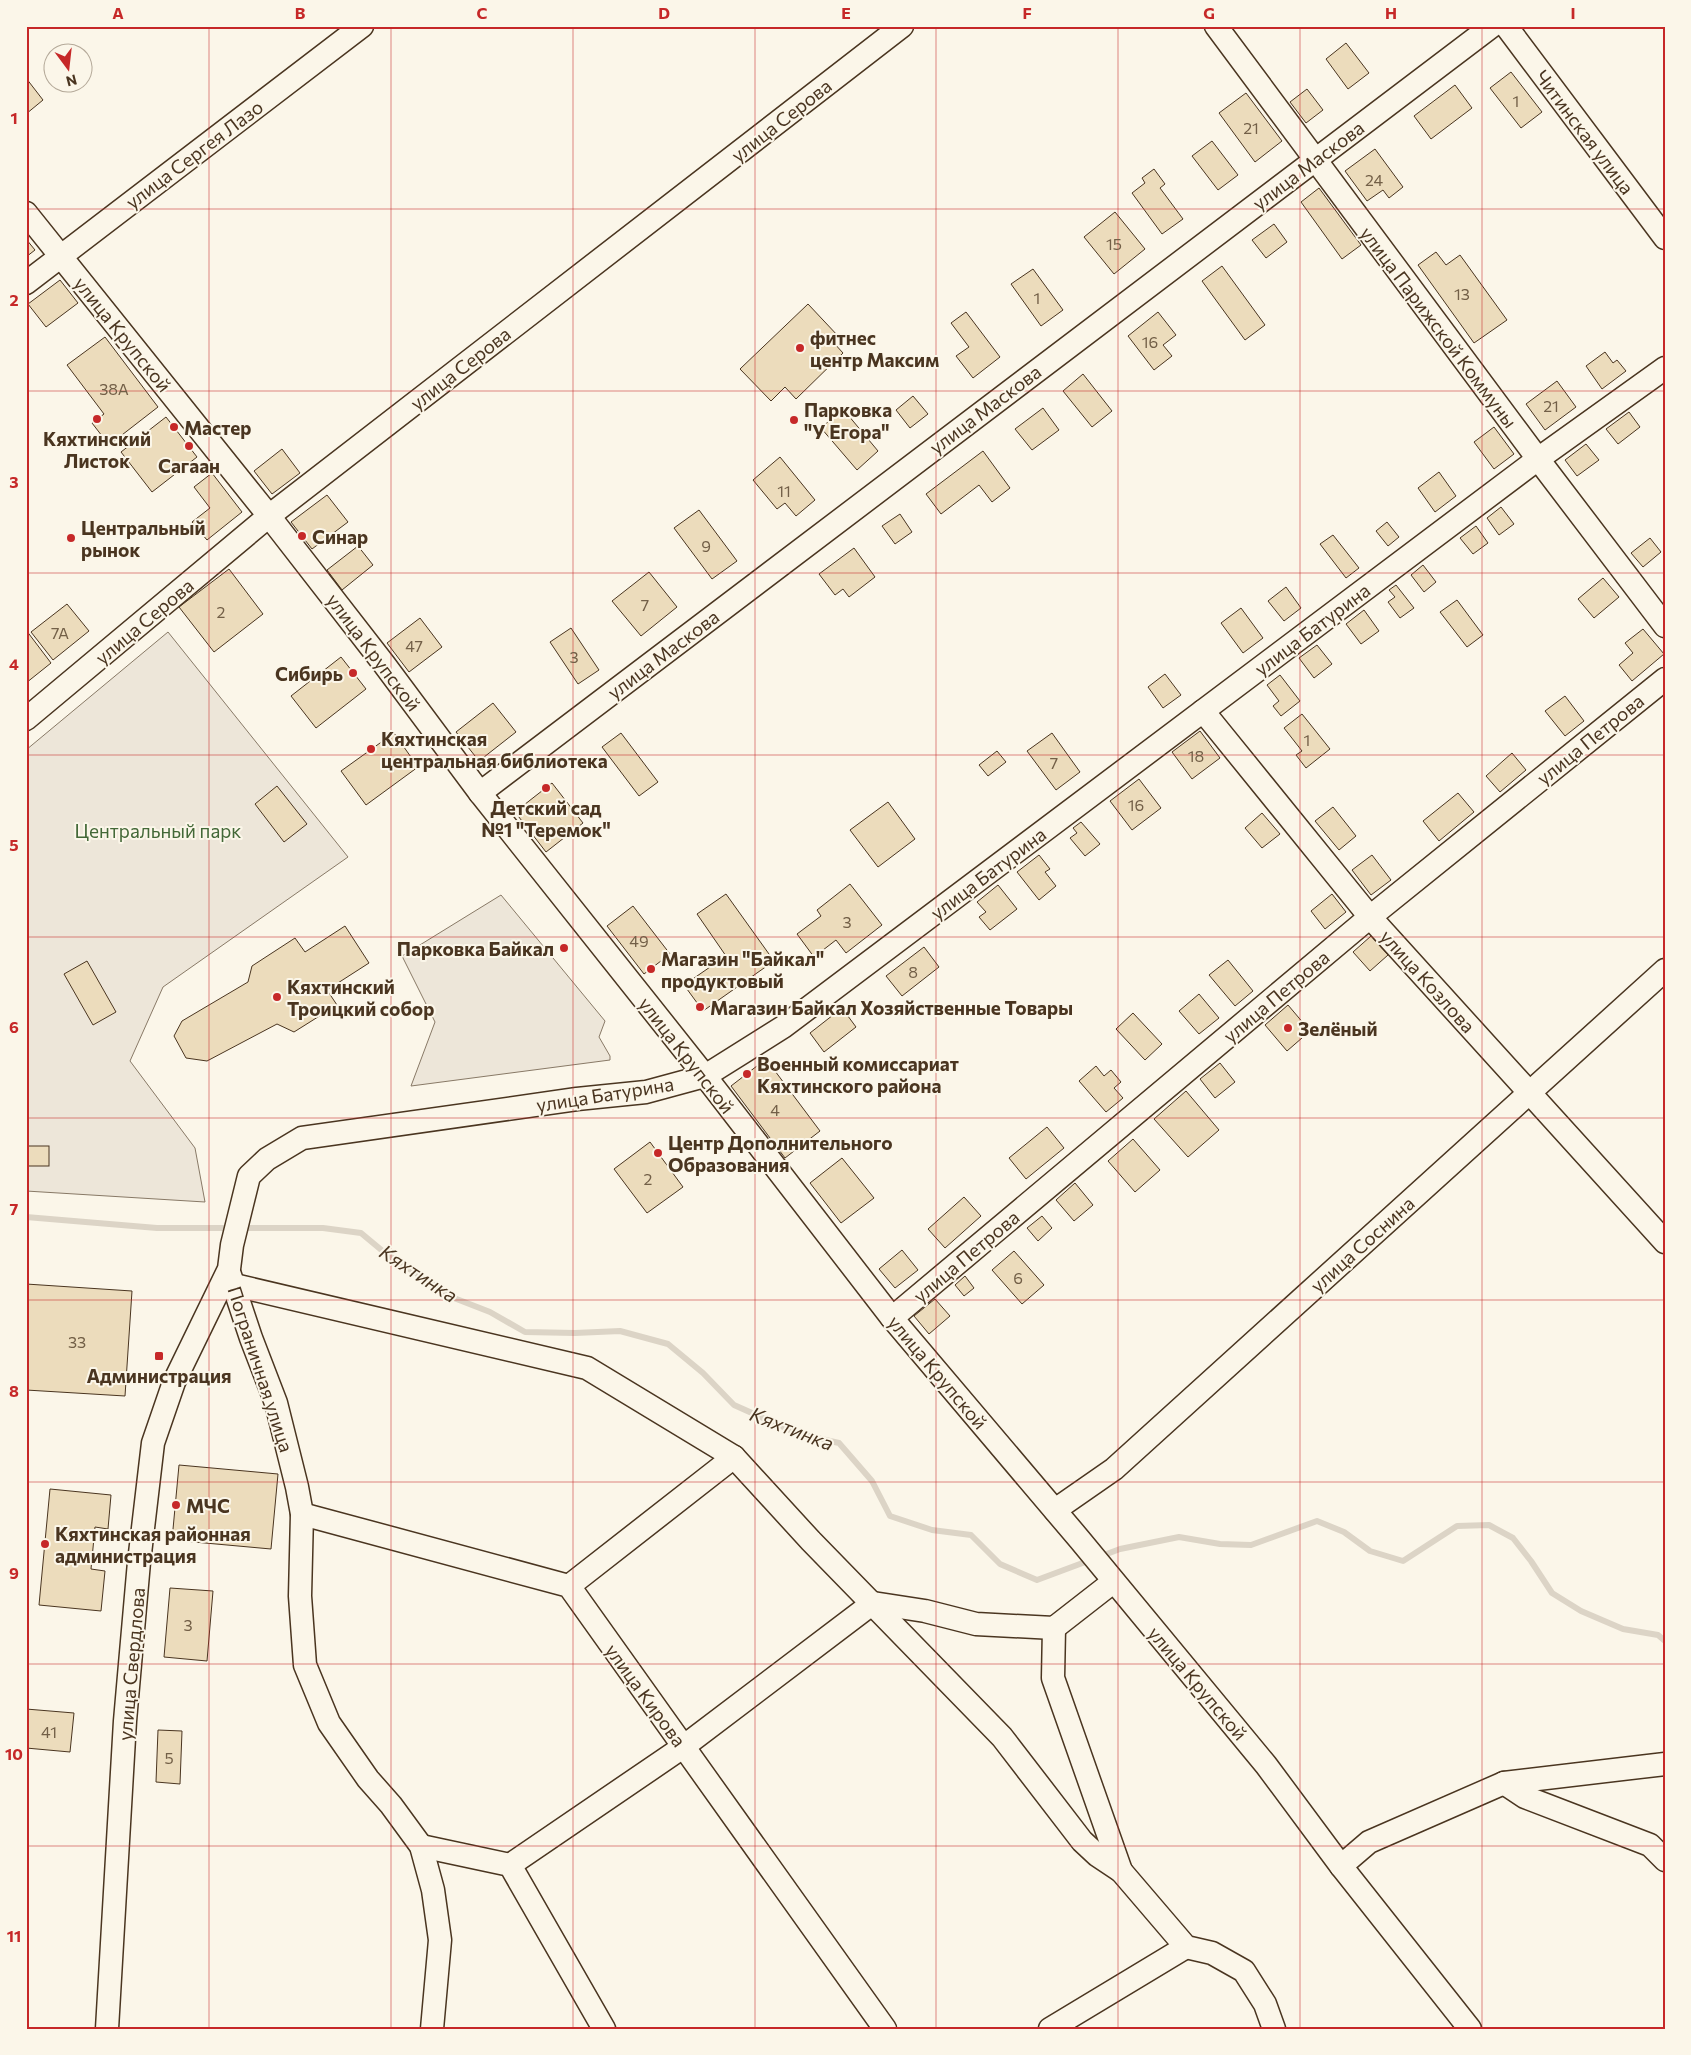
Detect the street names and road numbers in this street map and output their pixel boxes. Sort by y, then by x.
street label: Читинская улица [1531,65,1639,199]
street label: улица Серова [726,74,836,166]
street label: улица Сергея Лазо [121,95,267,213]
street label: улица Маскова [1248,116,1368,214]
street label: улица Парижской Коммуны [1356,222,1522,432]
street label: улица Крупской [70,272,176,396]
street label: улица Серова [405,322,515,414]
street label: улица Маскова [925,360,1045,458]
street label: улица Серова [90,573,198,669]
street label: улица Батурина [1250,578,1374,680]
street label: улица Крупской [322,589,426,715]
street label: улица Маскова [603,605,723,703]
street label: улица Петрова [1532,689,1648,789]
street label: улица Батурина [926,822,1050,924]
street label: улица Козлова [1376,925,1480,1037]
street label: улица Петрова [1218,945,1334,1047]
street label: улица Крупской [634,992,740,1118]
street label: улица Батурина [535,1072,675,1116]
street label: улица Соснина [1305,1191,1419,1297]
street label: улица Петрова [908,1205,1024,1307]
street label: Пограничная улица [223,1283,299,1455]
street label: улица Крупской [884,1311,992,1433]
street label: улица Свердлова [113,1586,149,1742]
street label: улица Крупской [1144,1622,1252,1744]
street label: улица Кирова [601,1639,691,1751]

